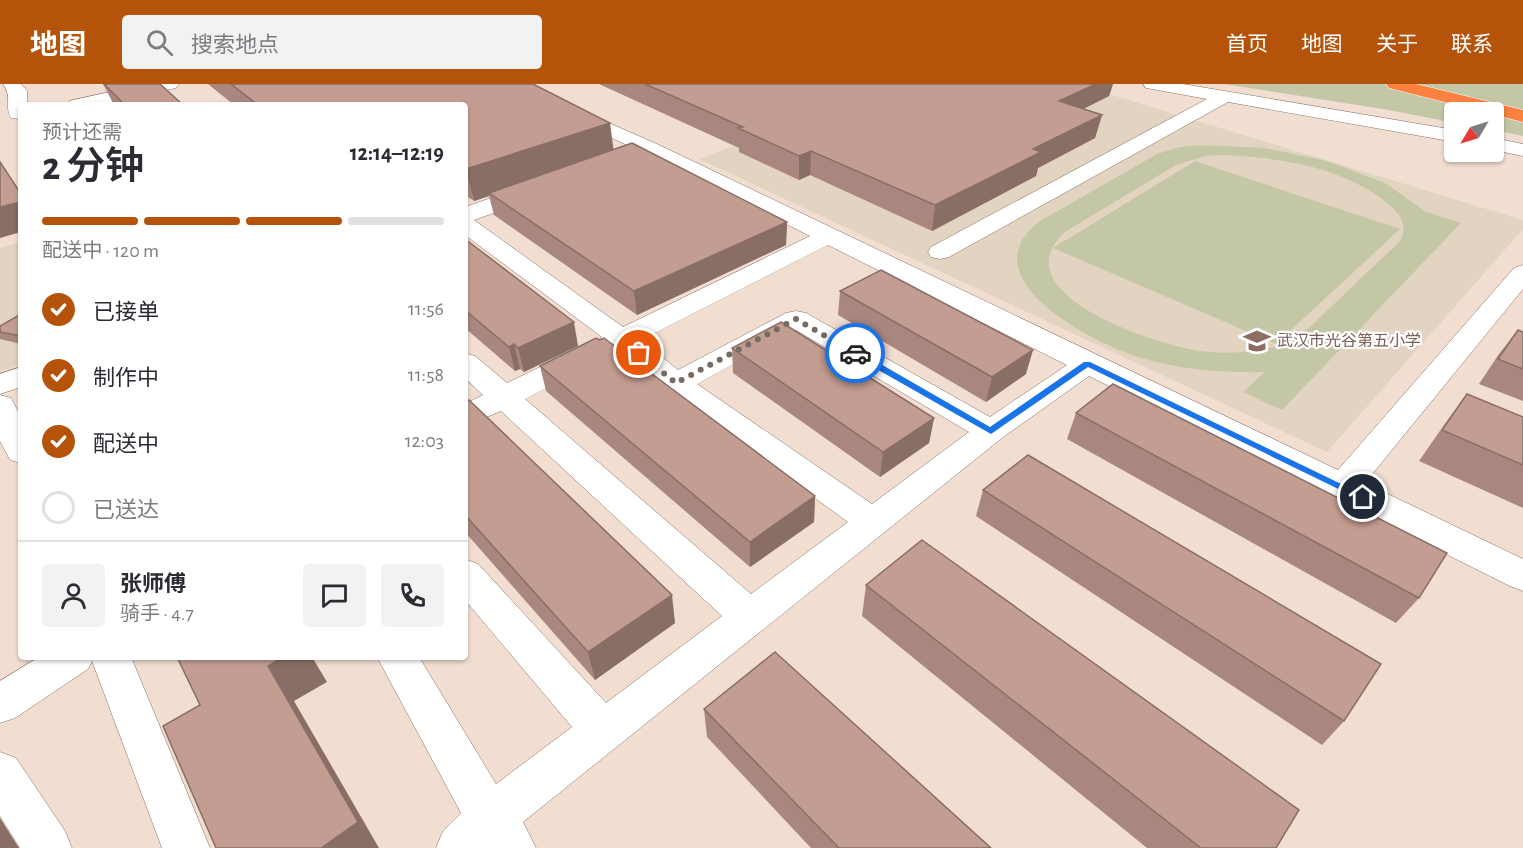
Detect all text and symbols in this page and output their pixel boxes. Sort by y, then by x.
search box [122,15,542,69]
icon: search [143,26,176,59]
text: 地图 [30,32,86,60]
text: 搜索地点 [191,34,279,56]
text: 首页 [1226,34,1268,55]
text: 地图 [1301,34,1343,55]
text: 关于 [1376,34,1418,55]
text: 联系 [1451,34,1493,55]
north arrow [1444,102,1504,162]
map controls [1444,102,1504,162]
text: 预计还需 [42,123,122,143]
text: 12:14–12:19 [350,142,444,164]
text: 2 分钟 [42,148,144,187]
text: 配送中 · 120 m [42,241,159,261]
icon: check [42,293,75,326]
text: 11:56 [408,299,444,319]
text: 已接单 [93,301,159,323]
courier [825,323,885,383]
school or university icon: 武汉市光谷第五小学 [1242,326,1272,356]
pin [613,327,664,378]
place label: 武汉市光谷第五小学 [1277,332,1421,349]
icon: bag [622,336,655,369]
icon: car [839,337,872,370]
icon: check [42,359,75,392]
text: 11:58 [408,365,444,385]
text: 制作中 [93,367,159,389]
icon: check [42,425,75,458]
text: 12:03 [405,431,444,451]
text: 配送中 [93,433,159,455]
pin [1337,471,1388,522]
icon: home [1346,480,1379,513]
text: 已送达 [93,499,159,521]
button: person [42,564,105,627]
button: chat [303,564,366,627]
button: phone [381,564,444,627]
text: 张师傅 [120,573,186,595]
text: 骑手 · 4.7 [120,604,194,624]

